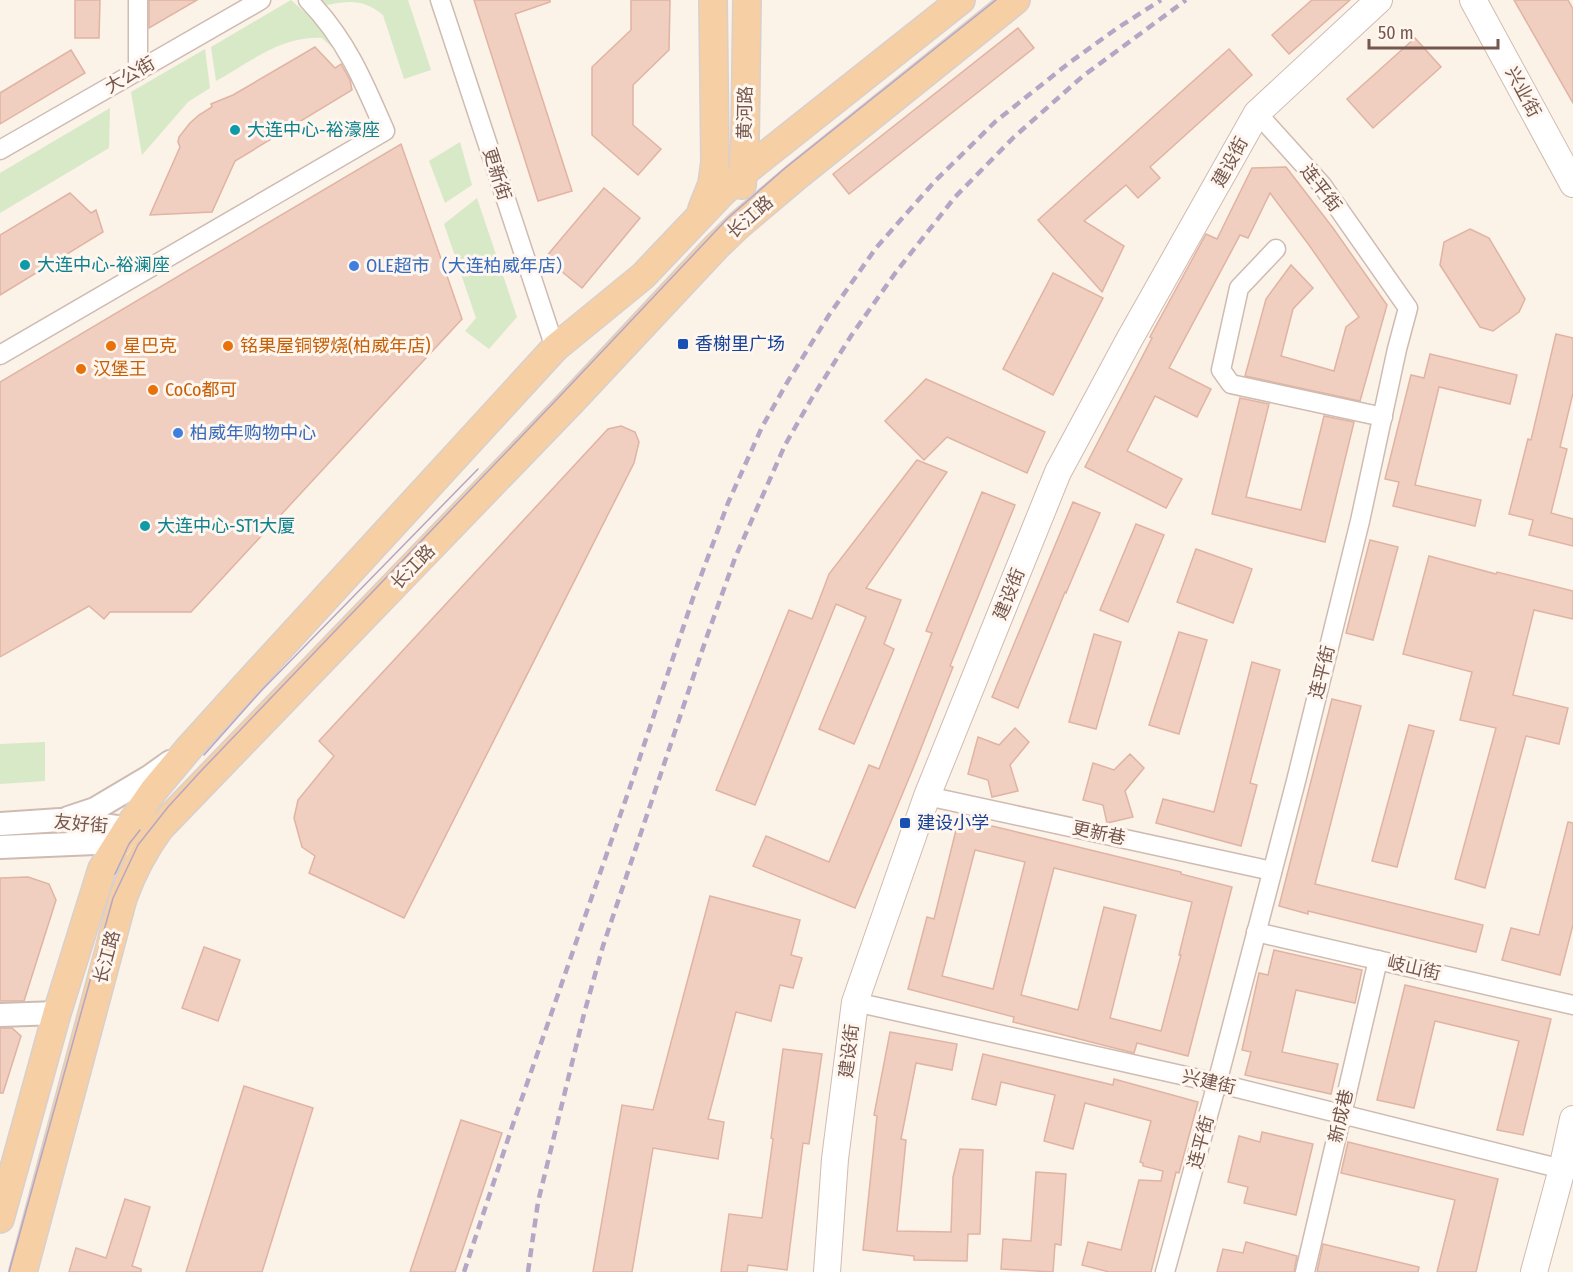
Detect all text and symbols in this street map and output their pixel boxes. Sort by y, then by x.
scale bar [1369,12,1498,50]
text: 50 m [1378,22,1414,44]
street label: 大公街 [101,52,159,98]
street label: 兴业街 [1501,63,1545,121]
street label: 黄河路 [734,86,756,140]
place label: 大连中心-裕濠座 [247,119,380,141]
marker: 大连中心-裕濠座 [228,123,242,137]
street label: 建设街 [1207,133,1253,191]
street label: 更新街 [478,145,516,203]
street label: 连平街 [1296,160,1346,216]
street label: 长江路 [722,191,778,243]
place label: 大连中心-裕澜座 [37,254,170,276]
place label: OLE超市（大连柏威年店） [366,255,574,277]
marker: 大连中心-裕澜座 [18,258,32,272]
marker: OLE超市（大连柏威年店） [347,259,361,273]
place label: 香榭里广场 [695,333,785,355]
place label: 星巴克 [123,335,177,357]
place label: 铭果屋铜锣烧(柏威年店) [240,335,431,357]
marker: 香榭里广场 [676,337,690,351]
marker: 星巴克 [104,339,118,353]
marker: 铭果屋铜锣烧(柏威年店) [221,339,235,353]
place label: 汉堡王 [93,358,147,380]
marker: 汉堡王 [74,362,88,376]
place label: CoCo都可 [165,379,238,401]
marker: CoCo都可 [146,383,160,397]
place label: 柏威年购物中心 [190,422,316,444]
marker: 柏威年购物中心 [171,426,185,440]
place label: 大连中心-ST1大厦 [157,515,295,537]
marker: 大连中心-ST1大厦 [138,519,152,533]
street label: 长江路 [386,540,440,594]
street label: 建设街 [989,565,1029,623]
street label: 连平街 [1305,643,1339,701]
street label: 友好街 [53,811,109,837]
place label: 建设小学 [917,812,989,834]
marker: 建设小学 [898,816,912,830]
street label: 更新巷 [1070,817,1128,849]
street label: 长江路 [89,928,125,986]
street label: 岐山街 [1385,951,1443,985]
street label: 建设街 [835,1023,863,1079]
street label: 兴建街 [1180,1065,1238,1099]
street label: 新成巷 [1324,1087,1358,1145]
street label: 连平街 [1183,1113,1219,1171]

